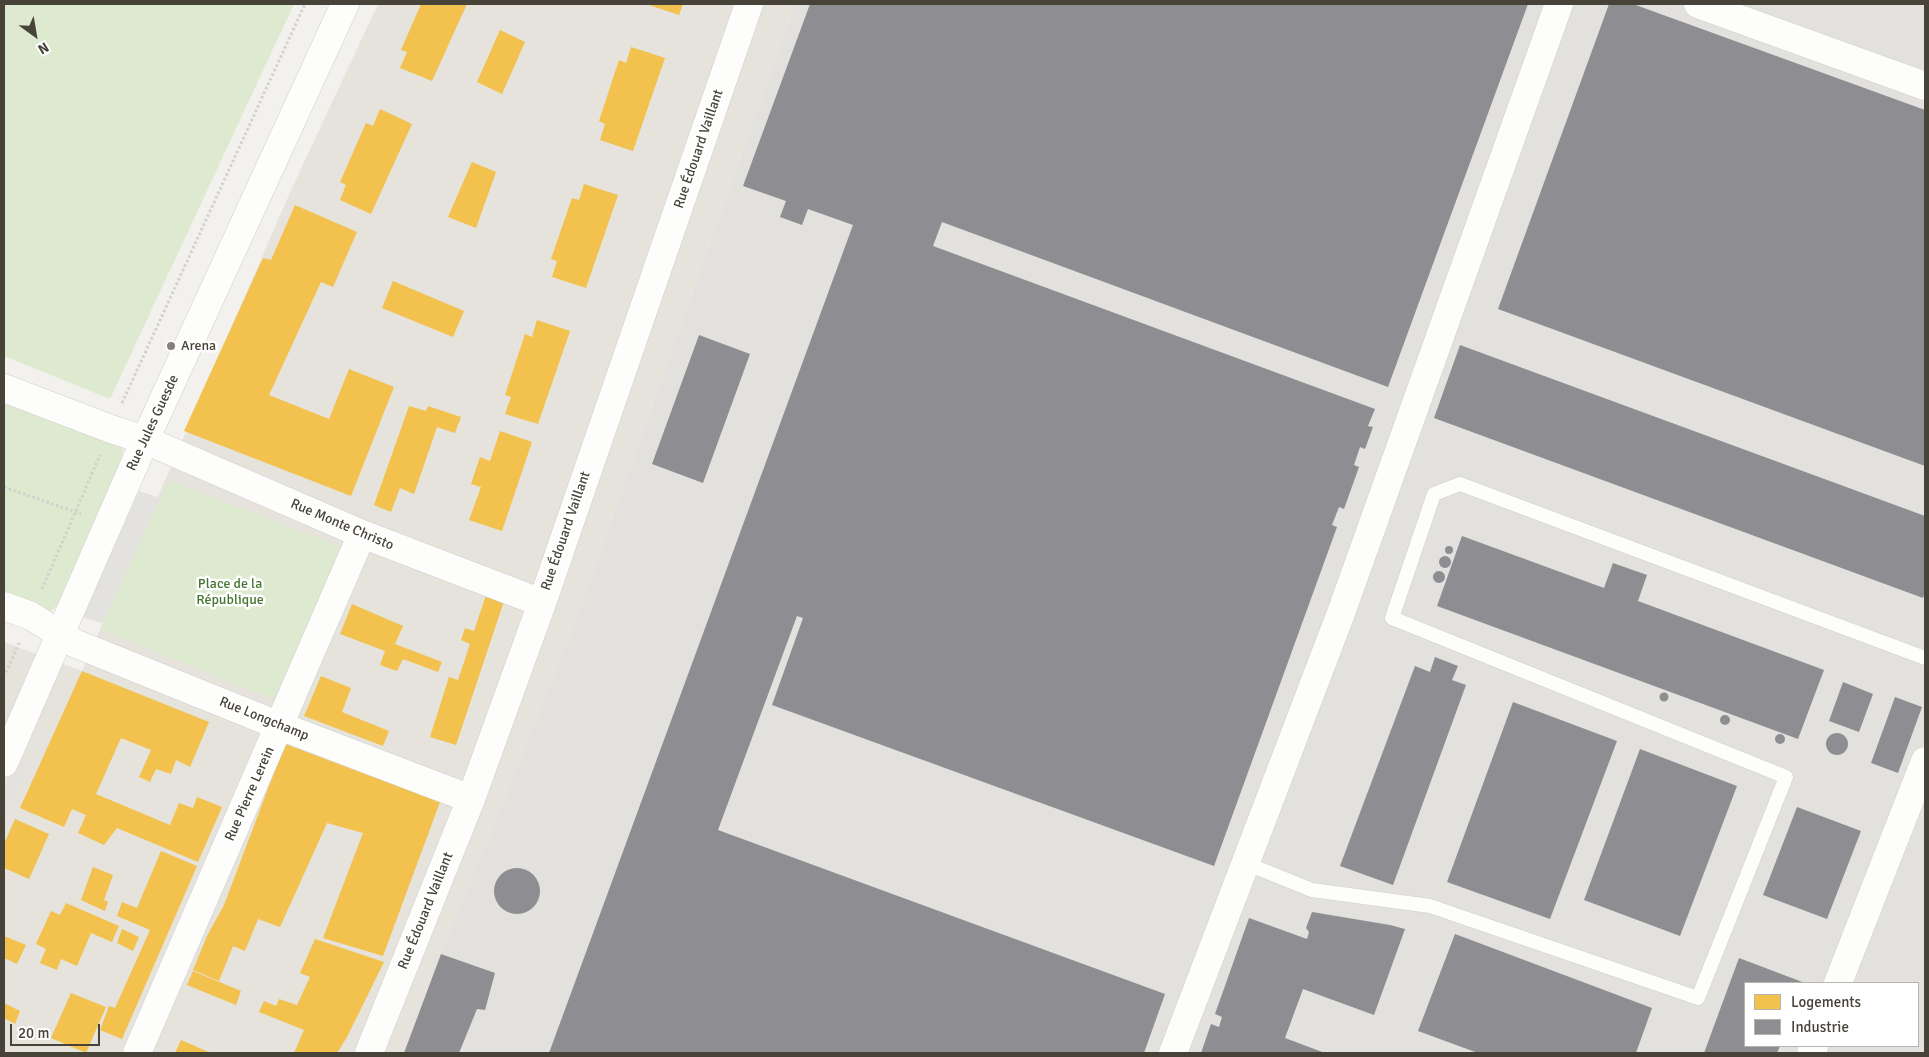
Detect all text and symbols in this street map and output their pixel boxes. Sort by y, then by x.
north arrow [10,10,60,60]
text: N [35,38,52,58]
street label: Rue Édouard Vaillant [671,87,727,211]
place label: Arena [181,338,216,354]
marker: Arena [165,340,177,352]
street label: Rue Jules Guesde [123,372,183,474]
street label: Rue Édouard Vaillant [538,469,594,593]
street label: Rue Monte Christo [288,496,396,554]
park label: Place de la République [196,576,264,608]
street label: Rue Longchamp [217,693,311,745]
street label: Rue Pierre Lerein [222,744,278,844]
street label: Rue Édouard Vaillant [395,850,457,972]
legend [1744,982,1919,1047]
text: Logements [1791,993,1861,1011]
scale bar [12,1014,102,1046]
text: Industrie [1791,1018,1849,1036]
text: 20 m [18,1024,49,1042]

